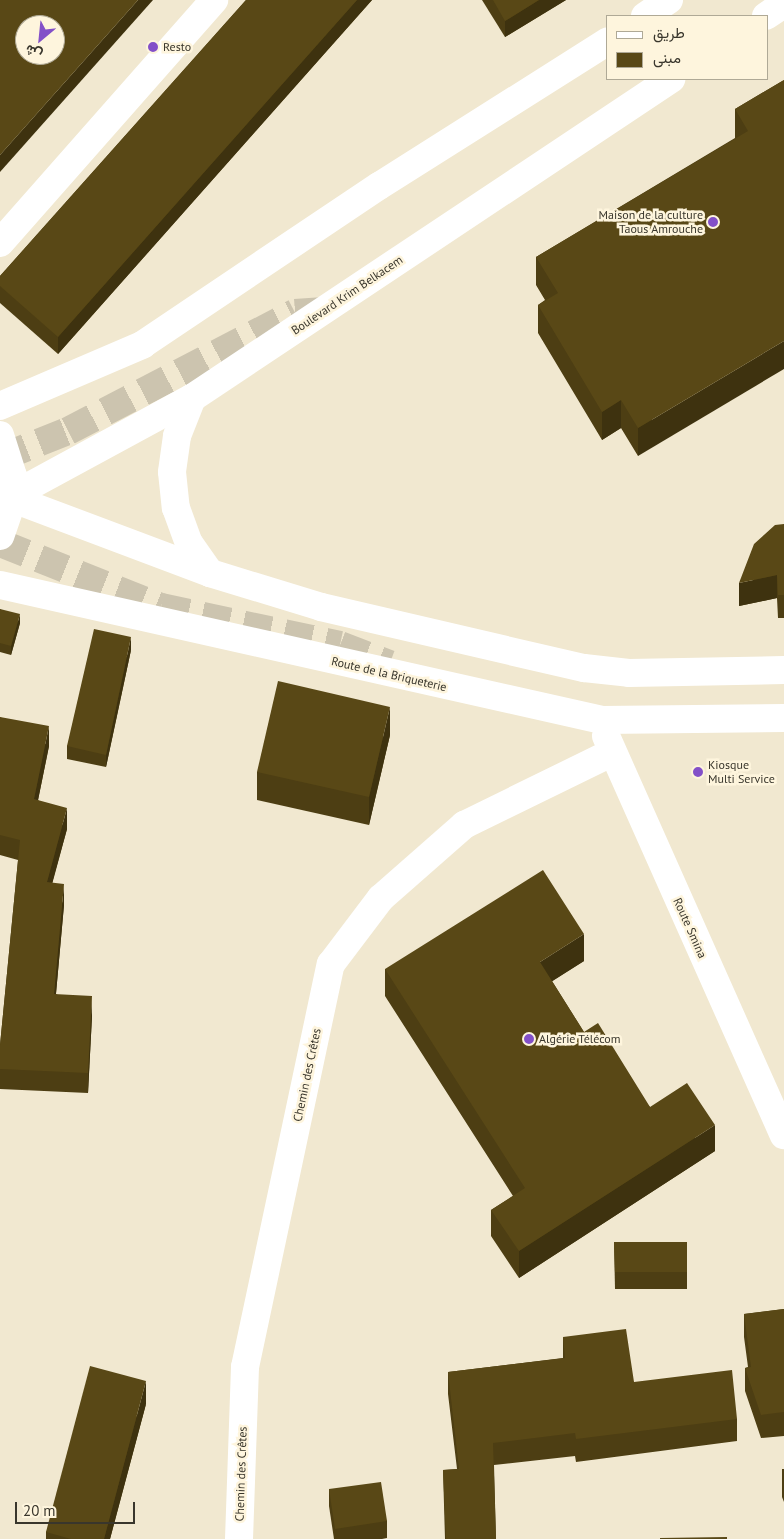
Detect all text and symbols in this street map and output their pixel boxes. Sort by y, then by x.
north arrow [15,15,65,65]
legend [606,15,769,80]
text: طريق [653,23,685,42]
text: ش [22,40,45,64]
place label: Resto [163,40,191,54]
marker: Resto [147,41,159,53]
text: مبنى [653,48,681,67]
place label: Maison de la culture Taous Amrouche [599,208,703,236]
marker: Maison de la culture Taous Amrouche [707,216,719,228]
street label: Boulevard Krim Belkacem [289,252,405,338]
street label: Route de la Briqueterie [330,654,448,694]
place label: Kiosque Multi Service [708,758,775,786]
marker: Kiosque Multi Service [692,766,704,778]
street label: Route Smina [670,896,710,960]
street label: Chemin des Crêtes [290,1027,324,1123]
place label: Algérie Télécom [539,1032,621,1046]
marker: Algérie Télécom [523,1033,535,1045]
street label: Chemin des Crêtes [232,1426,250,1522]
scale bar [18,1492,138,1524]
text: 20 m [23,1501,56,1520]

